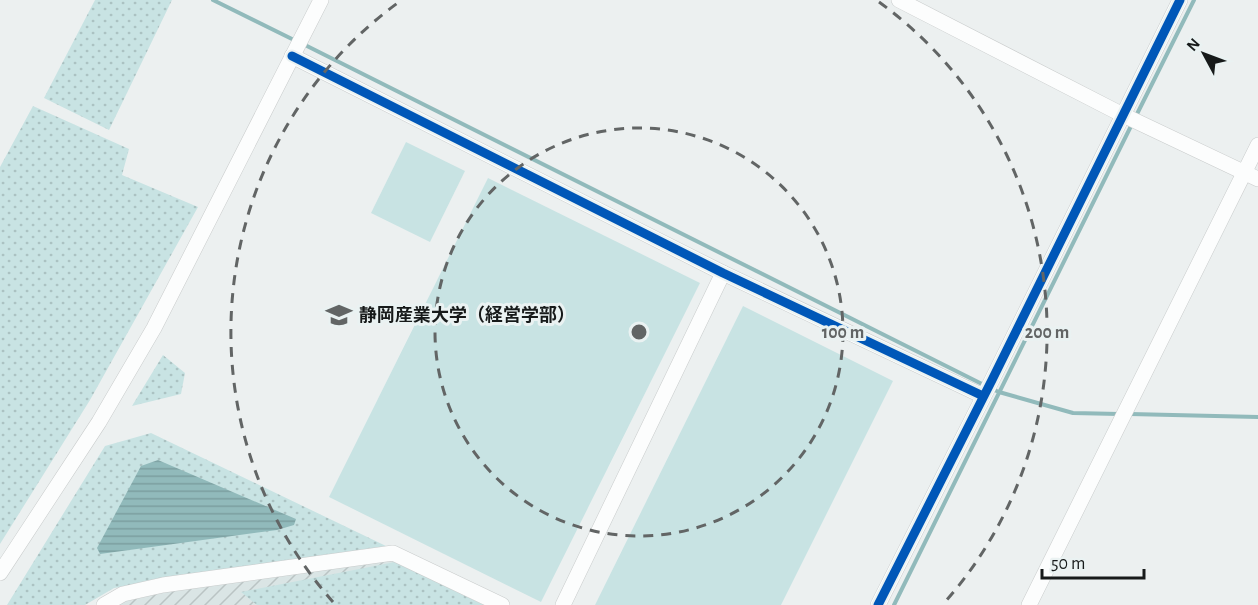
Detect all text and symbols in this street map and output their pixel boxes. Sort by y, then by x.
north arrow [1174,24,1234,84]
text: N [1184,35,1203,54]
school or university icon: 静岡産業大学（経営学部） [324,300,354,330]
place label: 静岡産業大学（経営学部） [359,305,575,325]
centre of rings [629,322,649,342]
text: 100 m [822,324,864,342]
text: 200 m [1025,324,1069,342]
scale bar [1042,542,1144,580]
text: 50 m [1051,555,1085,573]

